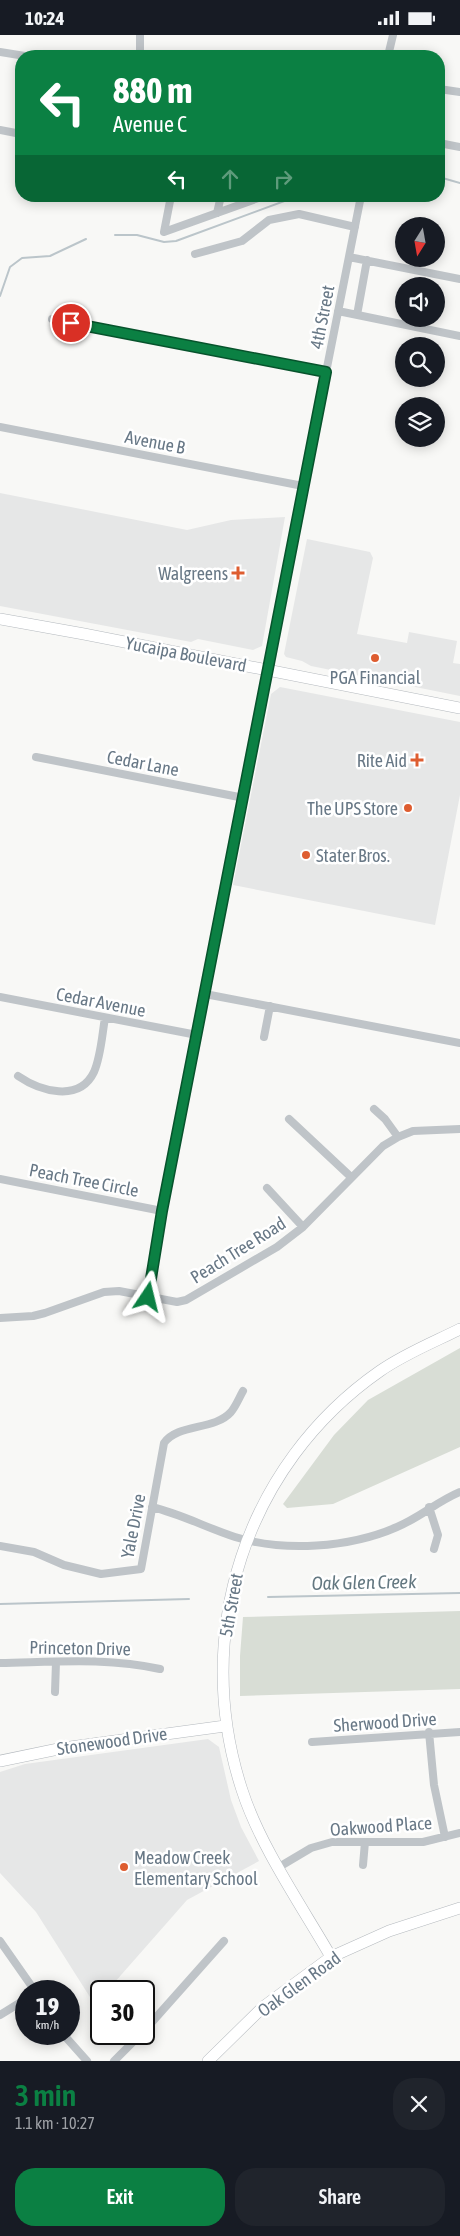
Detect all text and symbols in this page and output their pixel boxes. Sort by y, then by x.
text: 10:24 [25,7,64,29]
icon: left [30,70,95,135]
text: 880 m [113,70,192,110]
text: Avenue C [113,111,187,137]
icon: left [163,165,191,193]
icon: ahead [216,165,244,193]
icon: right [269,165,297,193]
north arrow [395,217,445,267]
map controls [395,217,445,447]
button: sound [395,277,445,327]
street label: 4th Street [306,283,338,351]
pin [50,302,92,344]
icon: arrive [57,309,85,337]
button: search [395,337,445,387]
button: layers [395,397,445,447]
street label: Avenue B [123,426,187,458]
place label: Walgreens [158,563,228,584]
marker: Walgreens [232,567,244,579]
street label: Yucaipa Boulevard [124,632,248,676]
marker: PGA Financial [369,652,381,664]
place label: PGA Financial [330,667,421,688]
street label: Cedar Lane [105,746,181,780]
place label: Rite Aid [357,750,407,771]
marker: Rite Aid [411,754,423,766]
place label: The UPS Store [307,798,398,819]
marker: The UPS Store [402,802,414,814]
place label: Stater Bros. [316,845,390,866]
marker: Stater Bros. [300,849,312,861]
street label: Cedar Avenue [54,983,148,1021]
street label: Peach Tree Circle [28,1159,140,1201]
street label: Peach Tree Road [187,1212,289,1288]
position arrow [121,1270,173,1322]
street label: Yale Drive [116,1492,150,1560]
water label: Oak Glen Creek [311,1570,417,1594]
street label: 5th Street [215,1571,247,1639]
street label: Princeton Drive [29,1637,131,1659]
street label: Sherwood Drive [333,1708,437,1736]
street label: Stonewood Drive [55,1723,169,1759]
street label: Oakwood Place [329,1812,433,1840]
place label: Meadow Creek Elementary School [134,1847,258,1889]
marker: Meadow Creek Elementary School [118,1861,130,1873]
street label: Oak Glen Road [254,1947,344,2021]
speed limit sign: 30 [90,1980,155,2045]
text: 19 [36,1992,59,2020]
text: km/h [36,2018,59,2032]
text: 3 min [15,2078,76,2112]
button: close [393,2078,445,2130]
text: 1.1 km · 10:27 [15,2114,95,2132]
button: Exit [15,2168,225,2226]
button: Share [235,2168,445,2226]

